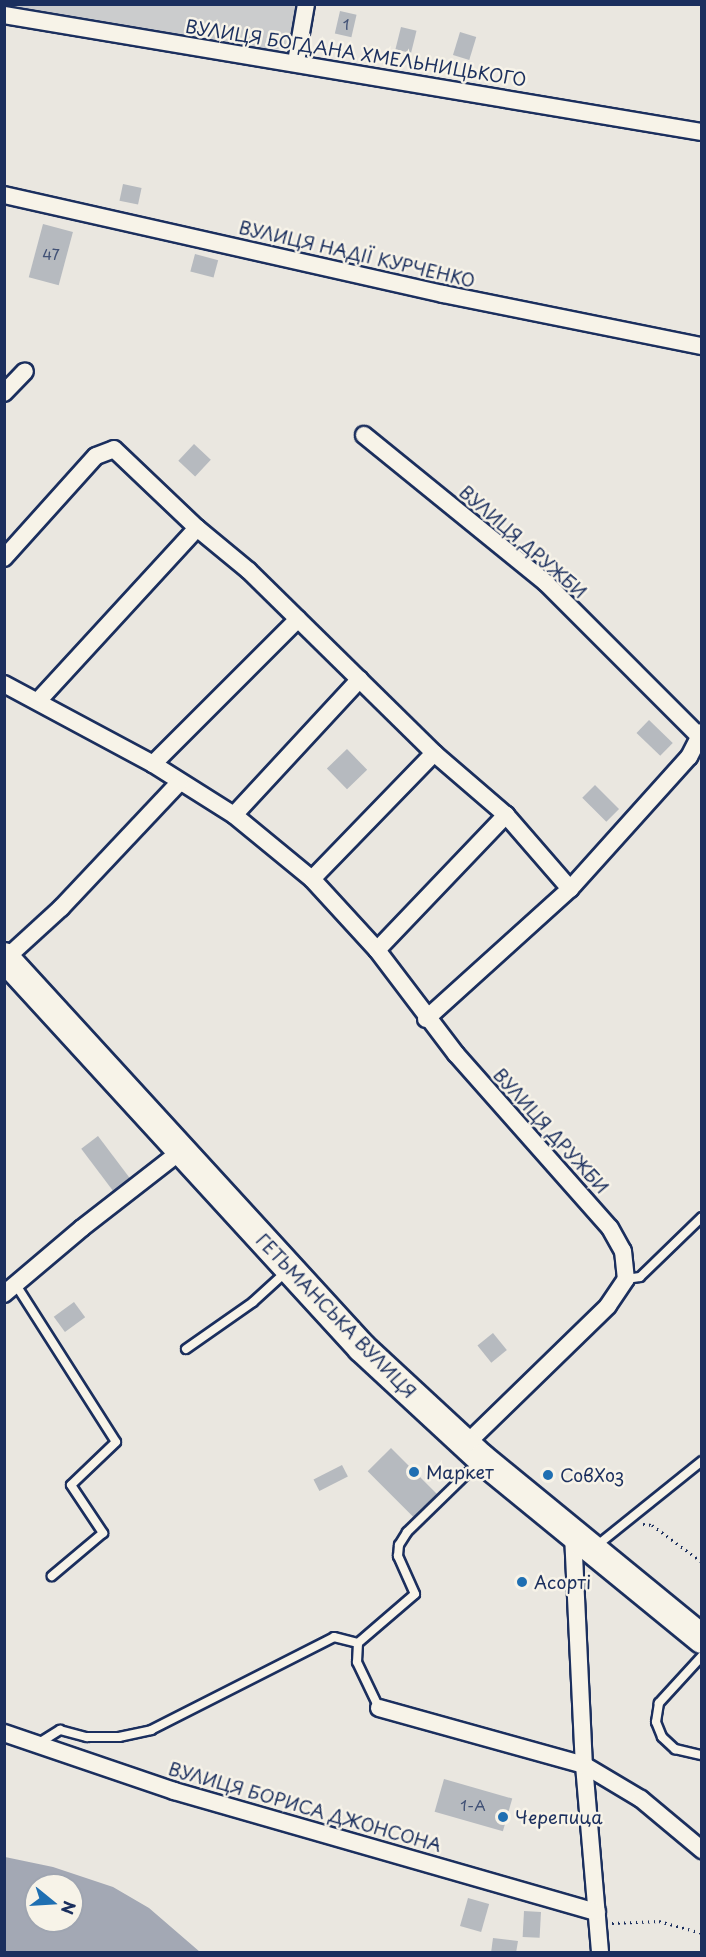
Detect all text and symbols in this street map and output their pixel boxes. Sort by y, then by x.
street label: ВУЛИЦЯ БОГДАНА ХМЕЛЬНИЦЬКОГО [184,15,528,91]
house number: 1 [343,15,349,33]
street label: ВУЛИЦЯ НАДІЇ КУРЧЕНКО [236,216,478,292]
house number: 47 [42,245,60,263]
street label: ВУЛИЦЯ ДРУЖБИ [454,480,592,604]
street label: ВУЛИЦЯ ДРУЖБИ [488,1063,614,1199]
street label: ГЕТЬМАНСЬКА ВУЛИЦЯ [251,1229,421,1403]
place label: Маркет [426,1461,494,1483]
place label: СовХоз [560,1464,624,1486]
marker: Маркет [407,1465,421,1479]
marker: СовХоз [541,1468,555,1482]
place label: Асорті [534,1571,591,1593]
marker: Асорті [515,1575,529,1589]
street label: ВУЛИЦЯ БОРИСА ДЖОНСОНА [166,1758,444,1856]
house number: 1-А [460,1796,486,1814]
place label: Черепица [515,1806,603,1828]
marker: Черепица [496,1810,510,1824]
north arrow [24,1873,84,1933]
text: N [56,1898,83,1918]

